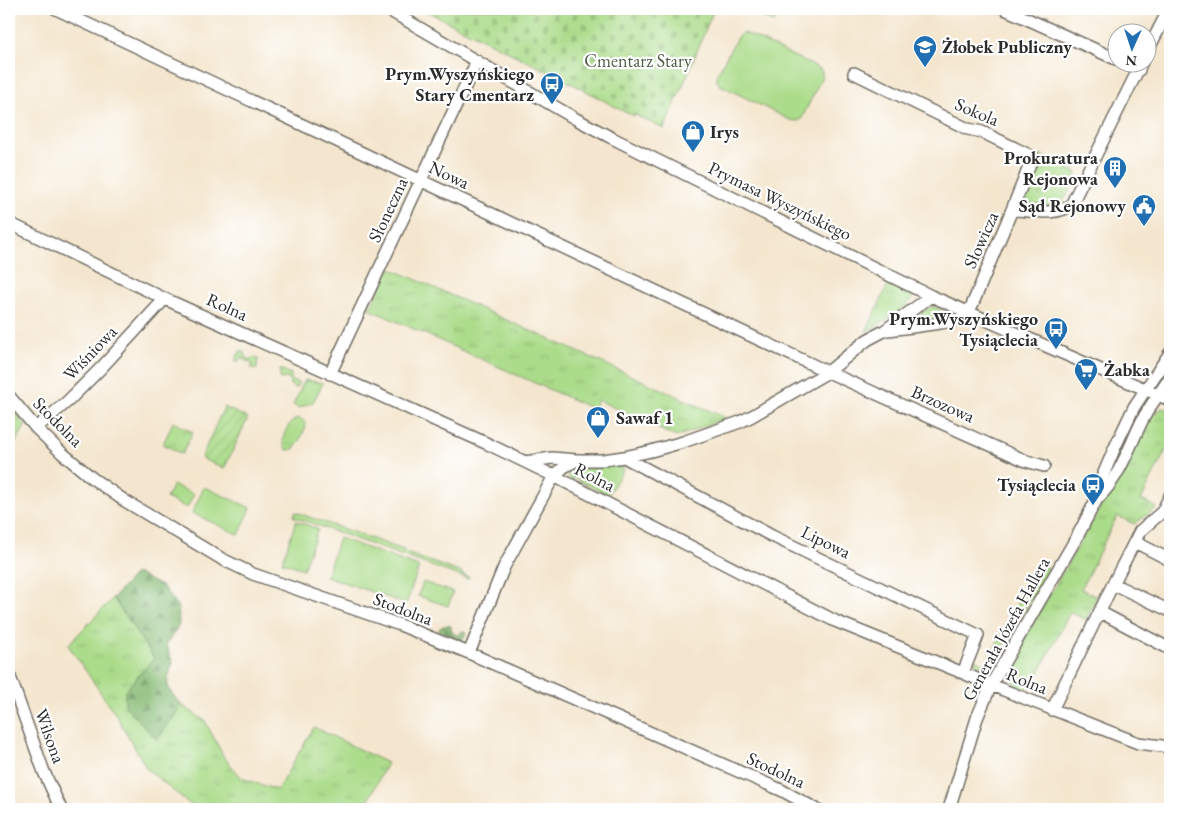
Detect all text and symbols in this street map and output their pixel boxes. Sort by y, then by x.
north arrow [1106,22,1156,72]
school or university icon: Żłobek Publiczny [912,34,938,68]
place label: Żłobek Publiczny [942,35,1072,58]
park label: Cmentarz Stary [584,49,692,72]
text: N [1125,52,1137,70]
place label: Prym.Wyszyńskiego Stary Cmentarz [385,62,534,106]
bus stop icon: Prym.Wyszyńskiego Stary Cmentarz [539,71,565,105]
street label: Sokola [952,92,1003,131]
shop icon: Irys [680,119,706,153]
place label: Irys [710,120,739,143]
place label: Prokuratura Rejonowa [1004,146,1098,190]
street label: Nowa [425,155,474,194]
building icon: Prokuratura Rejonowa [1102,155,1128,189]
street label: Prymasa Wyszyńskiego [705,156,856,245]
street label: Słoneczna [363,173,413,246]
public building icon: Sąd Rejonowy [1131,193,1157,227]
place label: Sąd Rejonowy [1019,194,1126,217]
street label: Słowicza [958,207,1004,272]
street label: Rolna [203,287,252,326]
place label: Prym.Wyszyńskiego Tysiąclecia [889,307,1038,351]
bus stop icon: Prym.Wyszyńskiego Tysiąclecia [1043,316,1069,350]
street label: Wiśniowa [58,320,122,385]
supermarket icon: Żabka [1073,357,1099,391]
place label: Żabka [1104,358,1150,381]
street label: Brzozowa [908,379,979,428]
street label: Stodolna [28,392,89,452]
shop icon: Sawaf 1 [585,405,611,439]
place label: Sawaf 1 [616,406,674,429]
street label: Rolna [571,457,620,497]
bus stop icon: Tysiąclecia [1080,472,1106,506]
place label: Tysiąclecia [997,473,1076,496]
street label: Lipowa [798,520,855,564]
street label: Generała Józefa Hallera [956,552,1055,705]
street label: Stodolna [370,587,437,631]
street label: Rolna [1003,662,1052,699]
street label: Wilsona [30,705,71,767]
street label: Stodolna [743,746,810,793]

